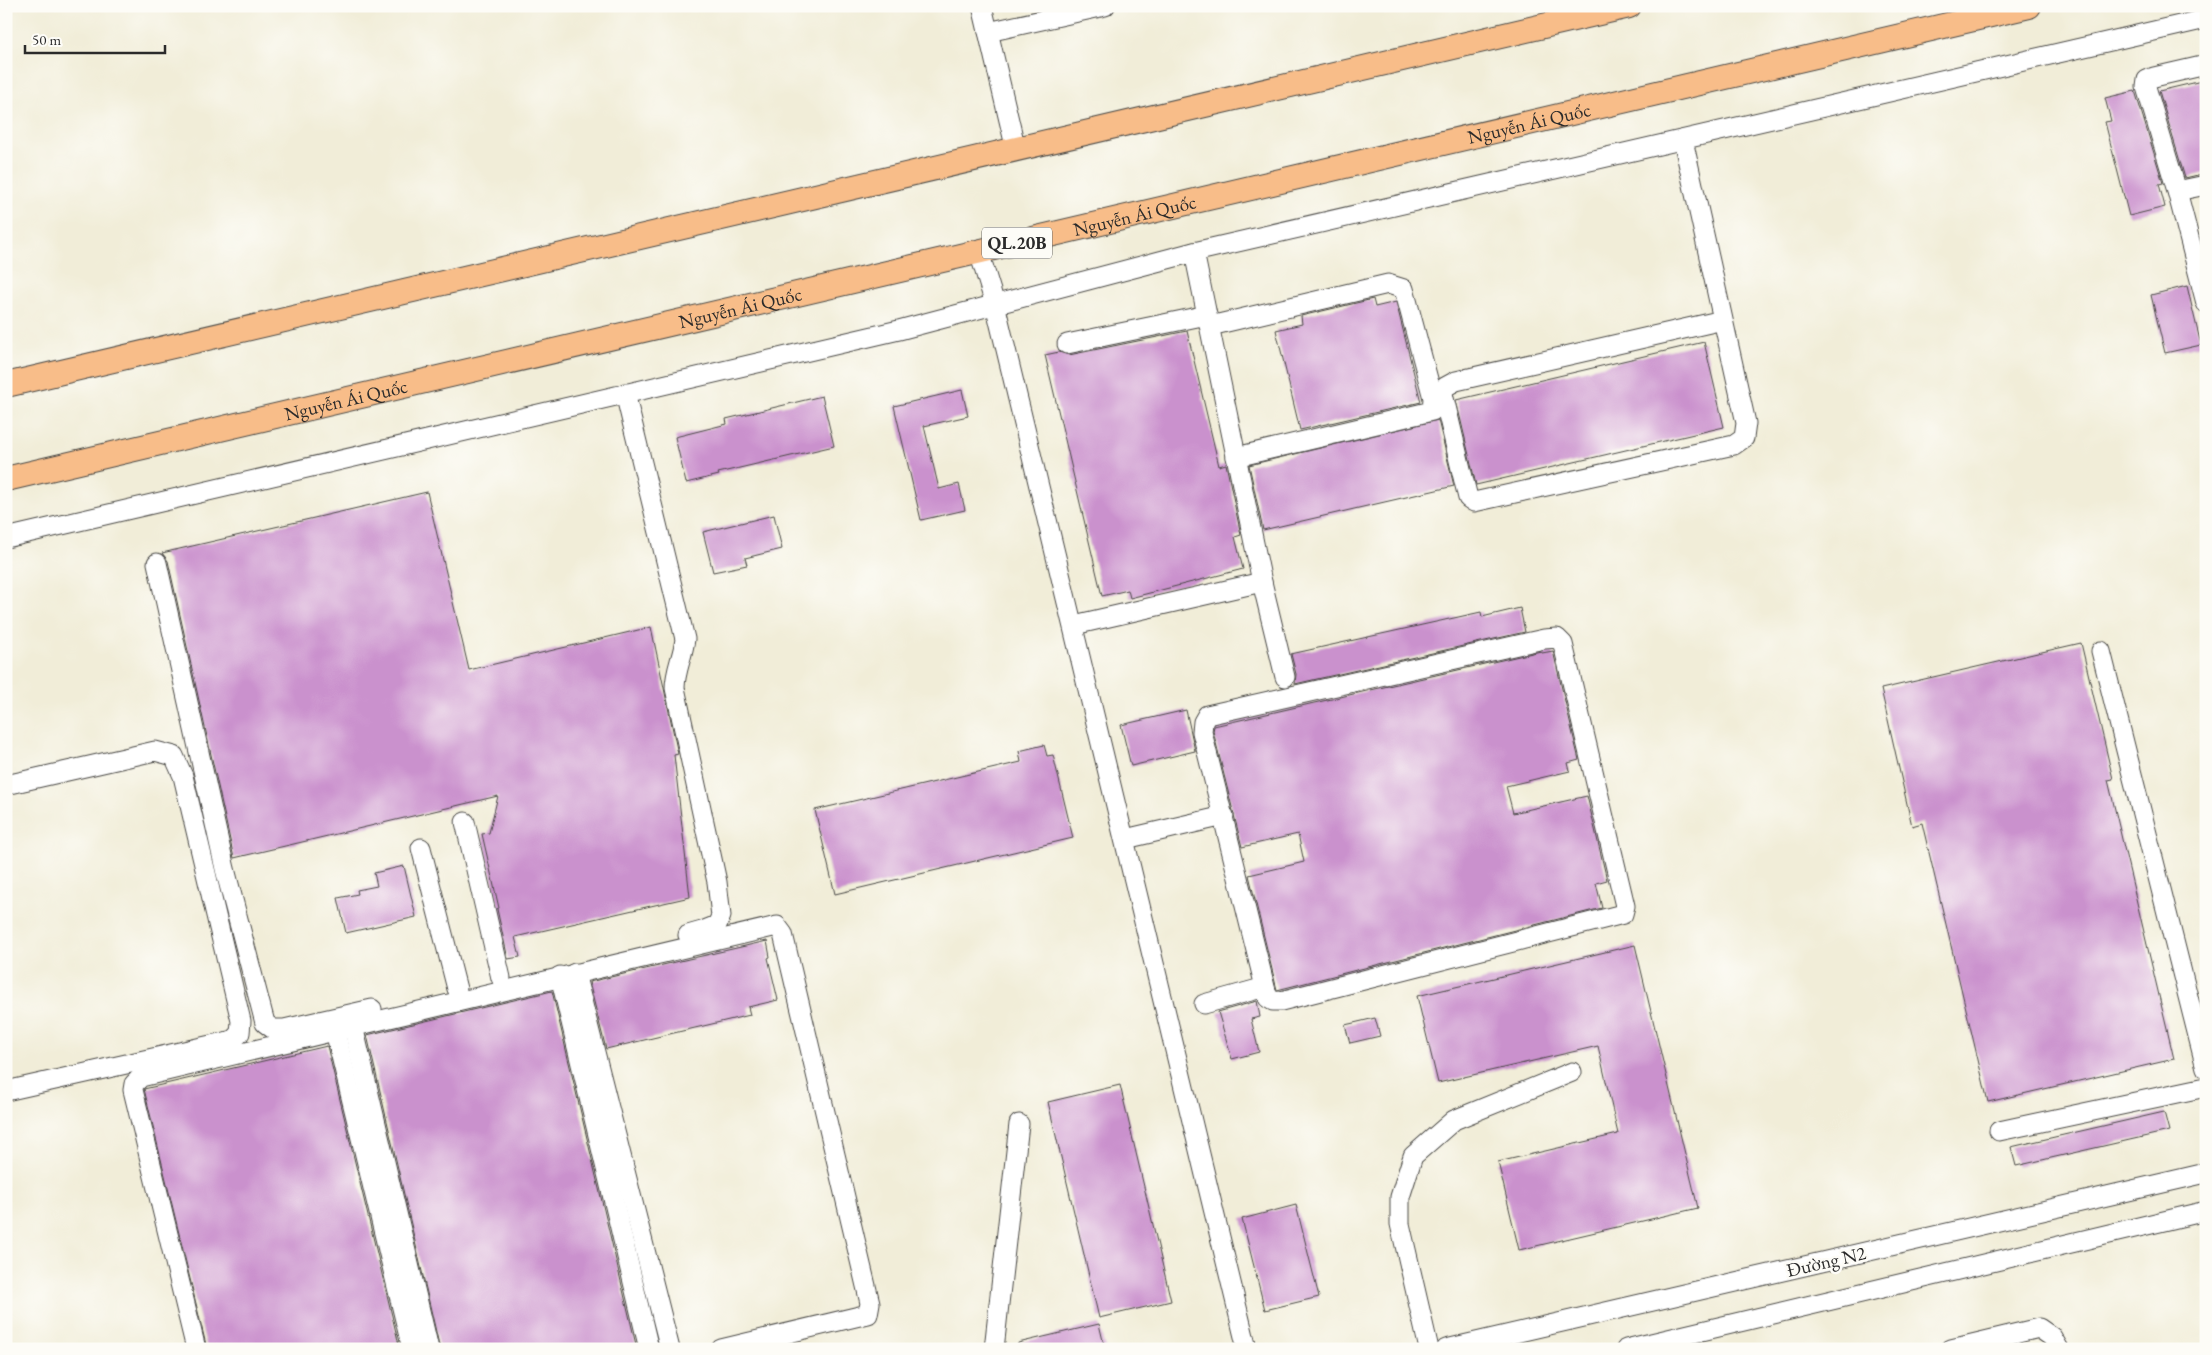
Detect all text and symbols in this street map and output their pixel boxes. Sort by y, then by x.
scale bar [25,22,165,54]
text: 50 m [32,30,61,49]
street label: Nguyễn Ái Quốc [1465,97,1593,150]
street label: Nguyễn Ái Quốc [1071,189,1199,242]
road number: QL.20B [982,228,1052,258]
street label: Nguyễn Ái Quốc [676,281,805,334]
street label: Nguyễn Ái Quốc [282,373,410,427]
street label: Đường N2 [1784,1240,1868,1283]

